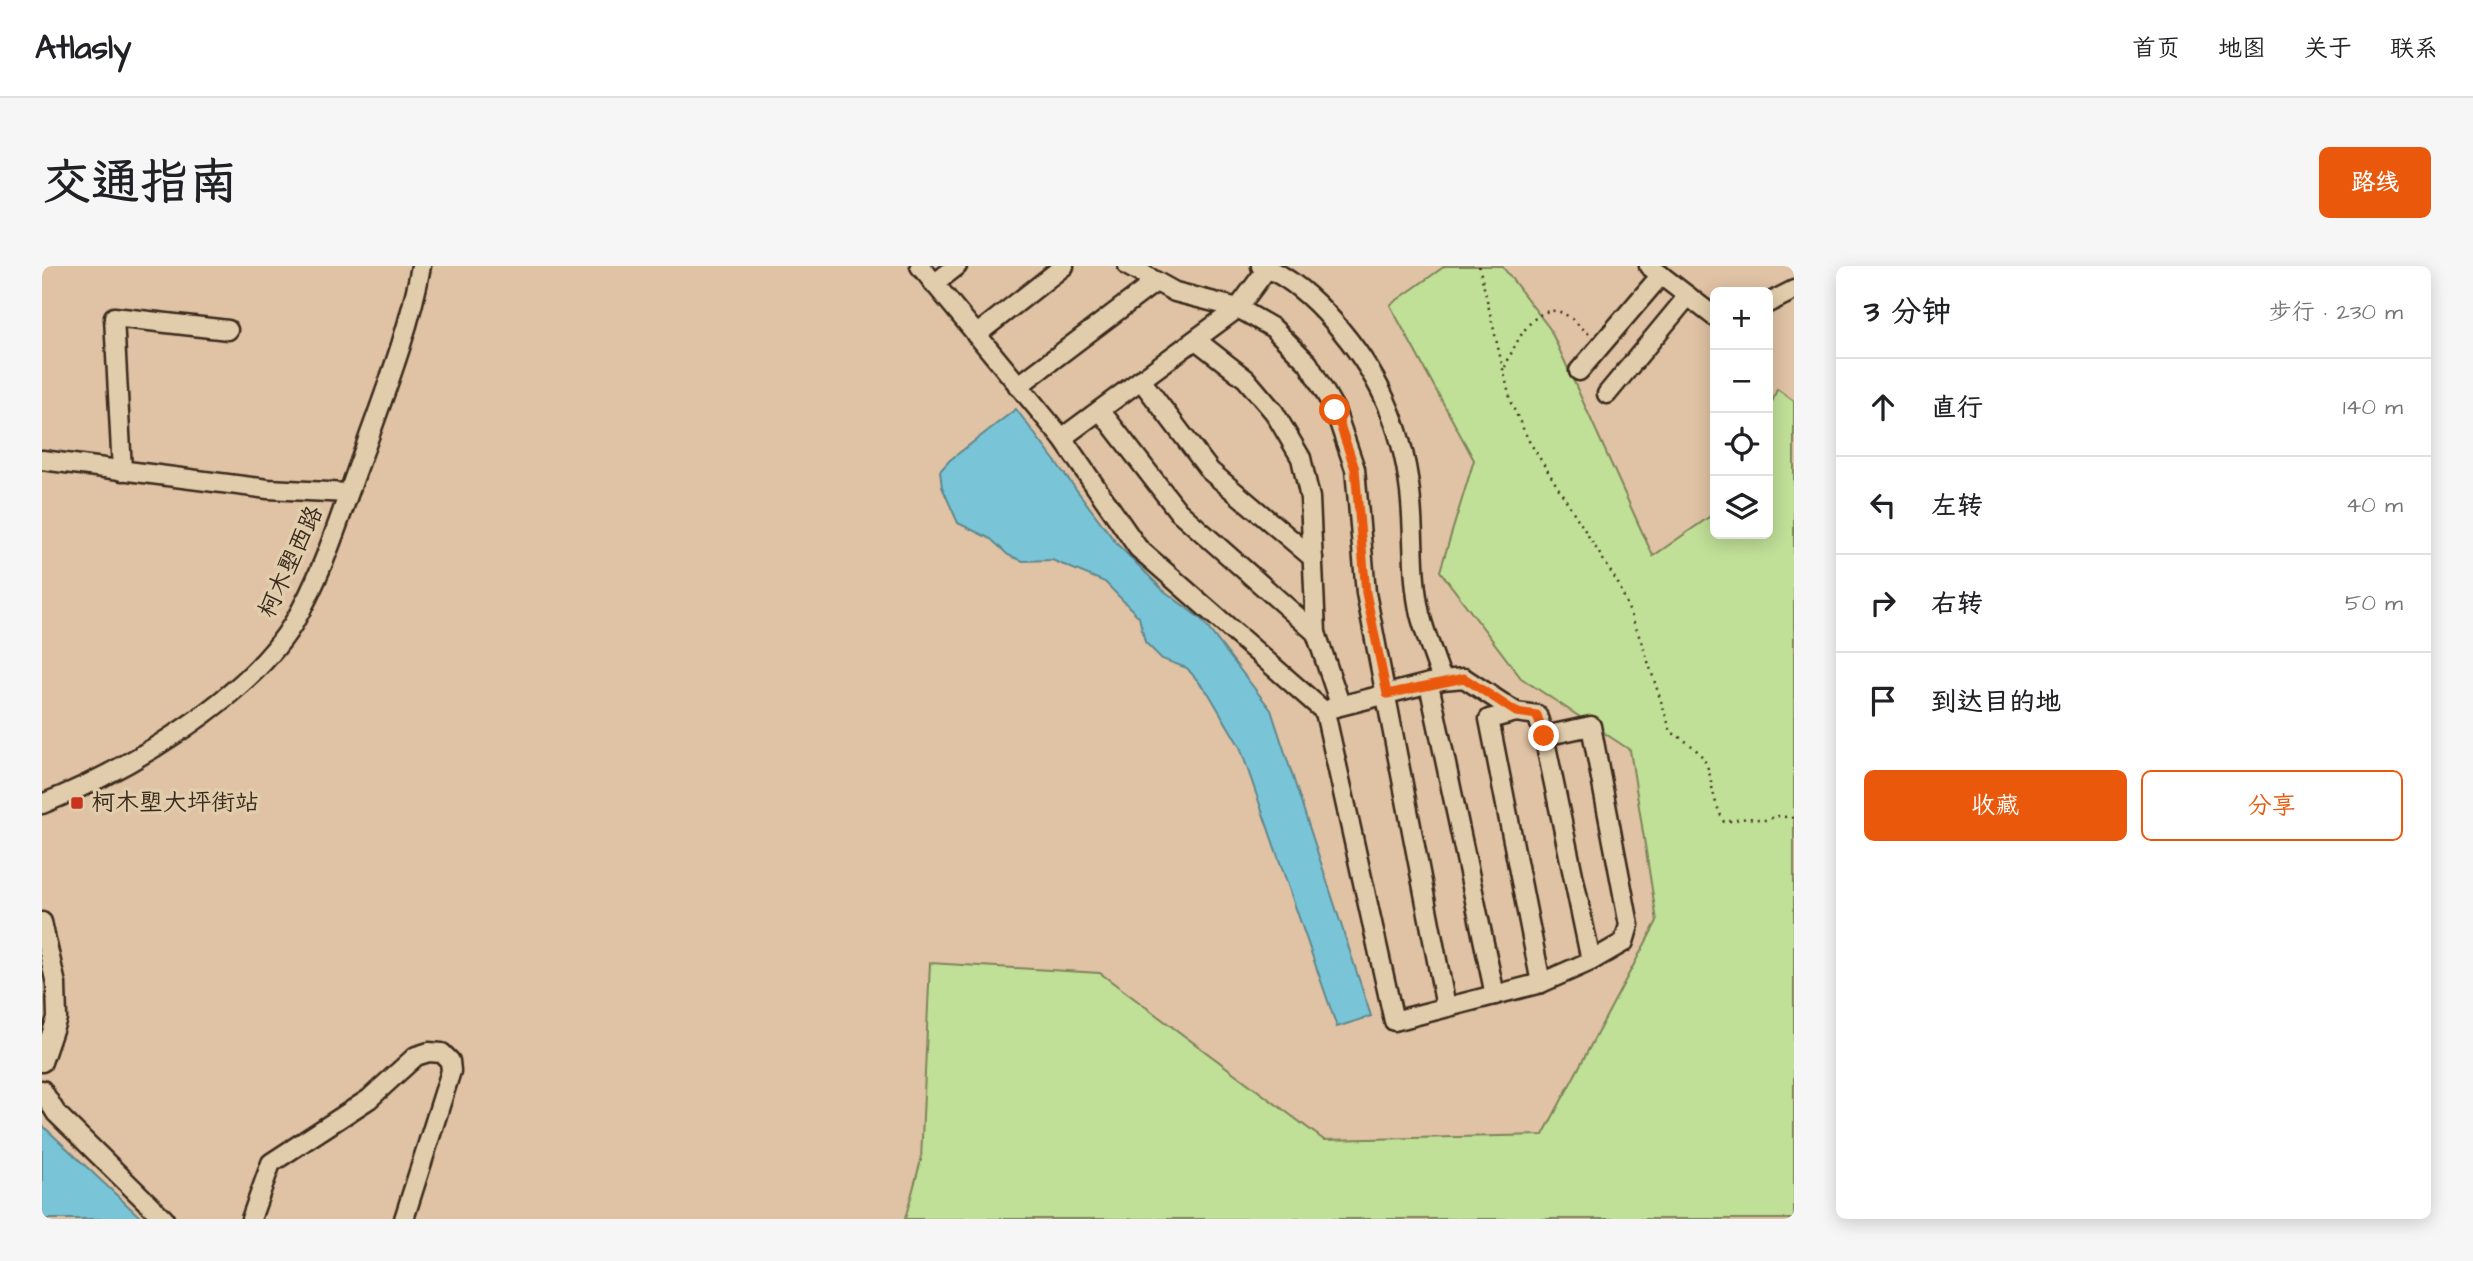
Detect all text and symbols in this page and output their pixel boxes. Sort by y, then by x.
text: Atlasly [35,25,131,71]
text: 首页 [2132,32,2180,66]
text: 地图 [2218,32,2266,66]
text: 关于 [2304,32,2352,66]
text: 联系 [2390,32,2438,66]
button: 路线 [2319,147,2431,218]
text: 交通指南 [42,150,238,218]
map controls [1710,287,1773,539]
button: + [1710,287,1773,350]
text: 3 分钟 [1864,291,1951,333]
text: 步行 · 230 m [2269,296,2403,328]
button: − [1710,350,1773,413]
icon: ahead [1864,388,1902,426]
text: 直行 [1931,390,1983,426]
text: 140 m [2343,391,2403,423]
route start [1319,394,1350,425]
button: locate [1710,413,1773,476]
button: layers [1710,476,1773,539]
icon: left [1864,486,1902,524]
text: 左转 [1931,488,1983,524]
text: 40 m [2346,489,2403,521]
street label: 柯木塱西路 [250,500,332,624]
icon: right [1864,584,1902,622]
text: 右转 [1931,586,1983,622]
text: 50 m [2345,587,2403,619]
icon: arrive [1864,682,1902,720]
text: 到达目的地 [1931,684,2061,720]
route end [1528,720,1559,751]
button: 收藏 [1864,770,2127,841]
button: 分享 [2141,770,2403,841]
place label: 柯木塱大坪街站 [91,786,259,820]
marker: 柯木塱大坪街站 [69,795,85,811]

